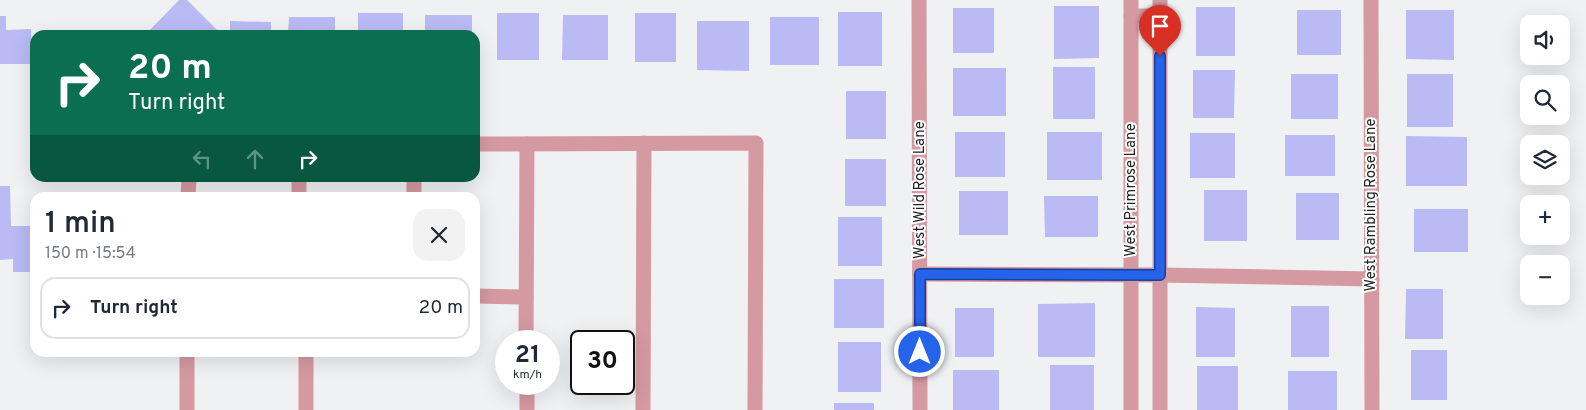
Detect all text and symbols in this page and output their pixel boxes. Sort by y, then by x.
pin [1139,5,1181,56]
icon: arrive [1146,12,1174,40]
map controls [1520,15,1570,305]
button: sound [1520,15,1570,65]
text: 20 m [128,47,212,91]
icon: right [45,50,110,115]
button: search [1520,75,1570,125]
text: Turn right [128,90,225,117]
street label: West Rambling Rose Lane [1362,118,1381,292]
street label: West Wild Rose Lane [911,121,930,259]
street label: West Primrose Lane [1122,123,1141,257]
button: layers [1520,135,1570,185]
icon: left [188,145,216,173]
icon: ahead [241,145,269,173]
icon: right [294,145,322,173]
button: + [1520,195,1570,245]
text: 1 min [45,206,116,243]
button: close [413,209,465,261]
text: 150 m · 15:54 [45,244,136,264]
button: − [1520,255,1570,305]
icon: right [47,294,75,322]
text: Turn right [90,296,178,320]
text: 20 m [419,296,463,320]
position arrow [893,325,945,377]
speed limit sign: 30 [570,330,635,395]
text: 21 [515,340,540,372]
text: km/h [513,367,542,383]

